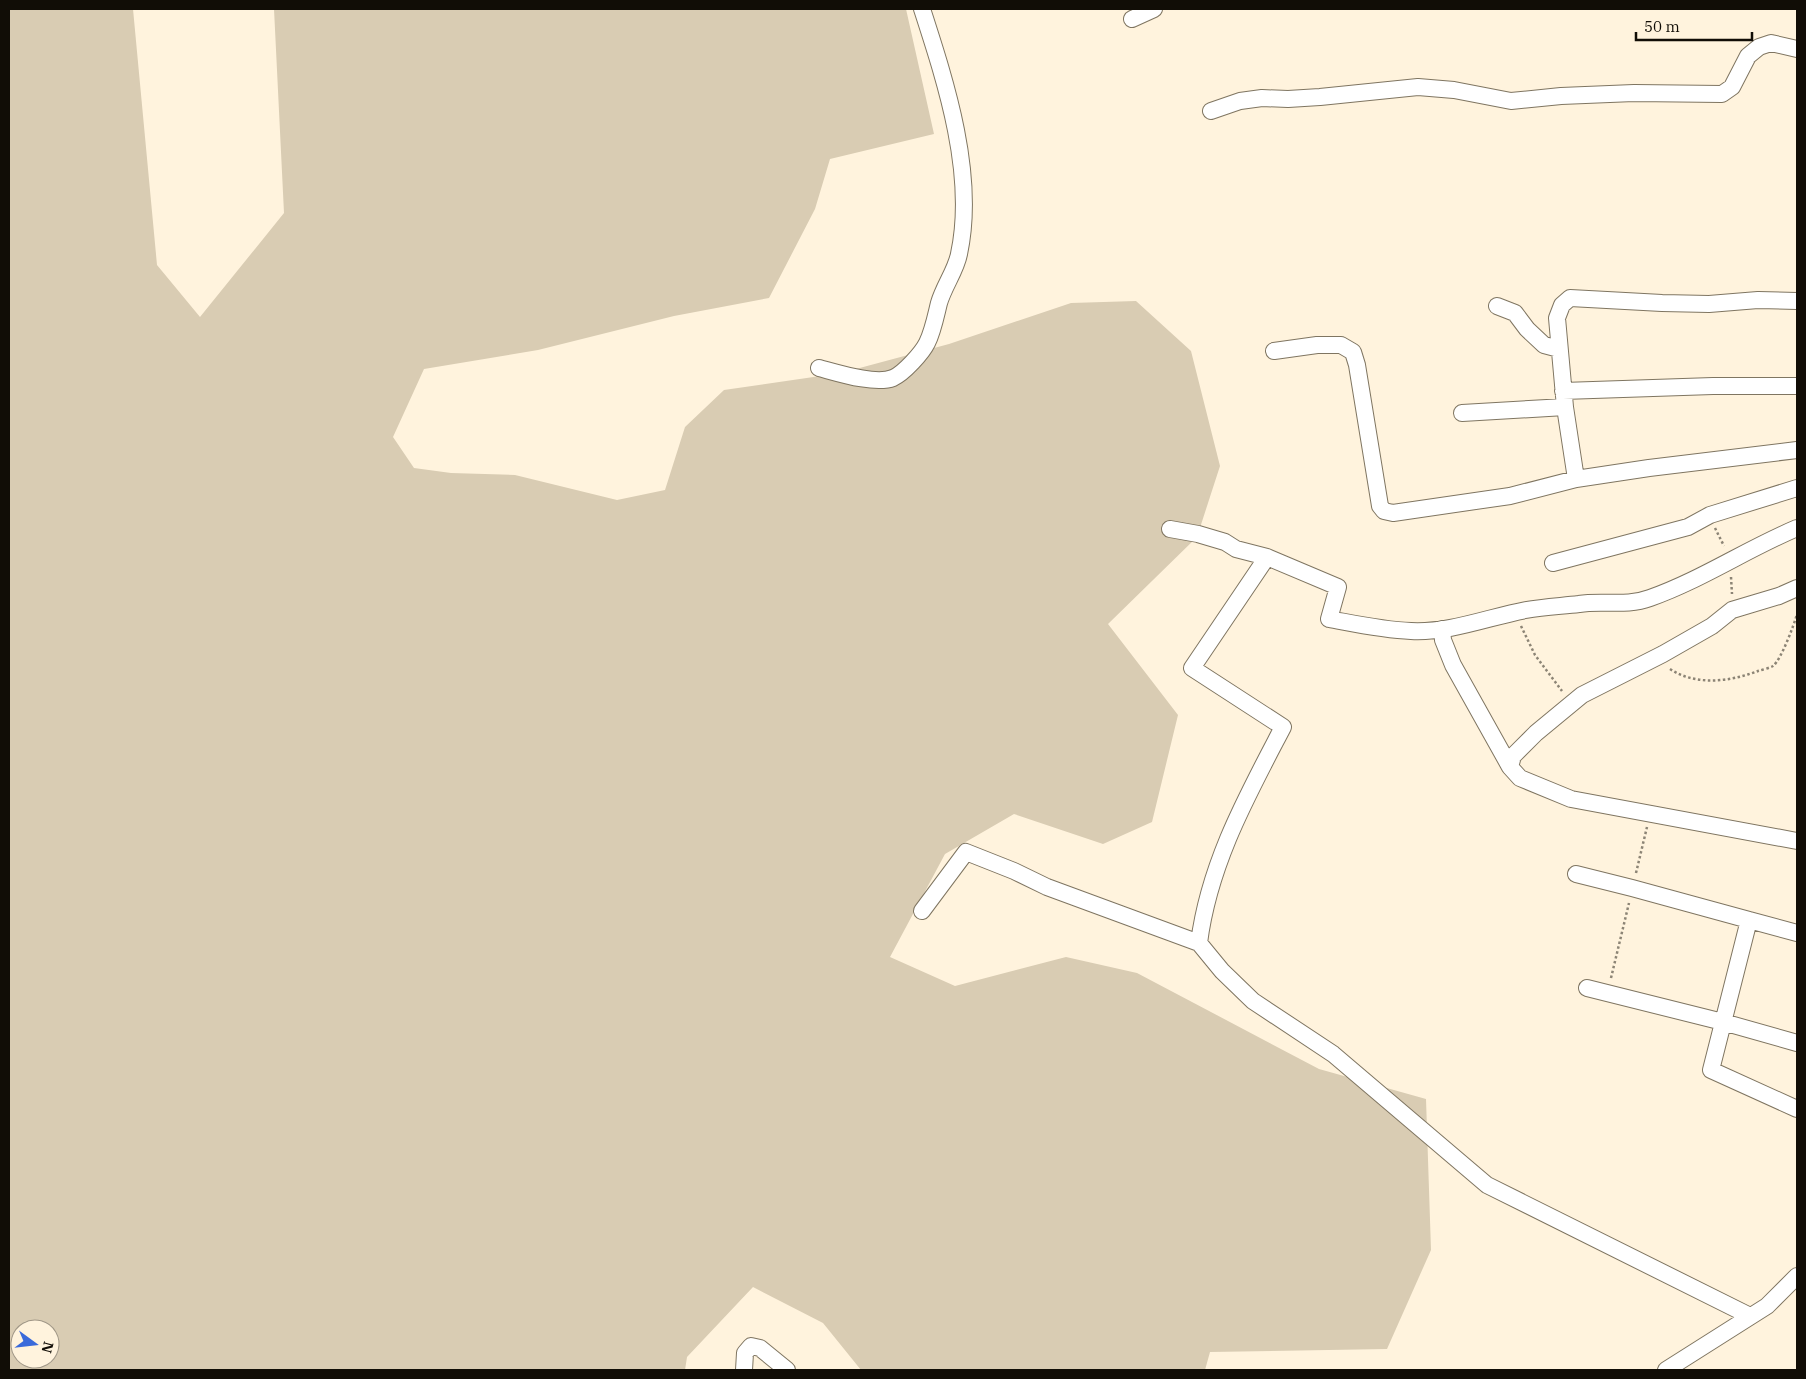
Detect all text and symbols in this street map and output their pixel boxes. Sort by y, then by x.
scale bar [1636,10,1752,42]
text: 50 m [1644,17,1680,36]
north arrow [10,1319,60,1369]
text: N [37,1340,58,1355]

